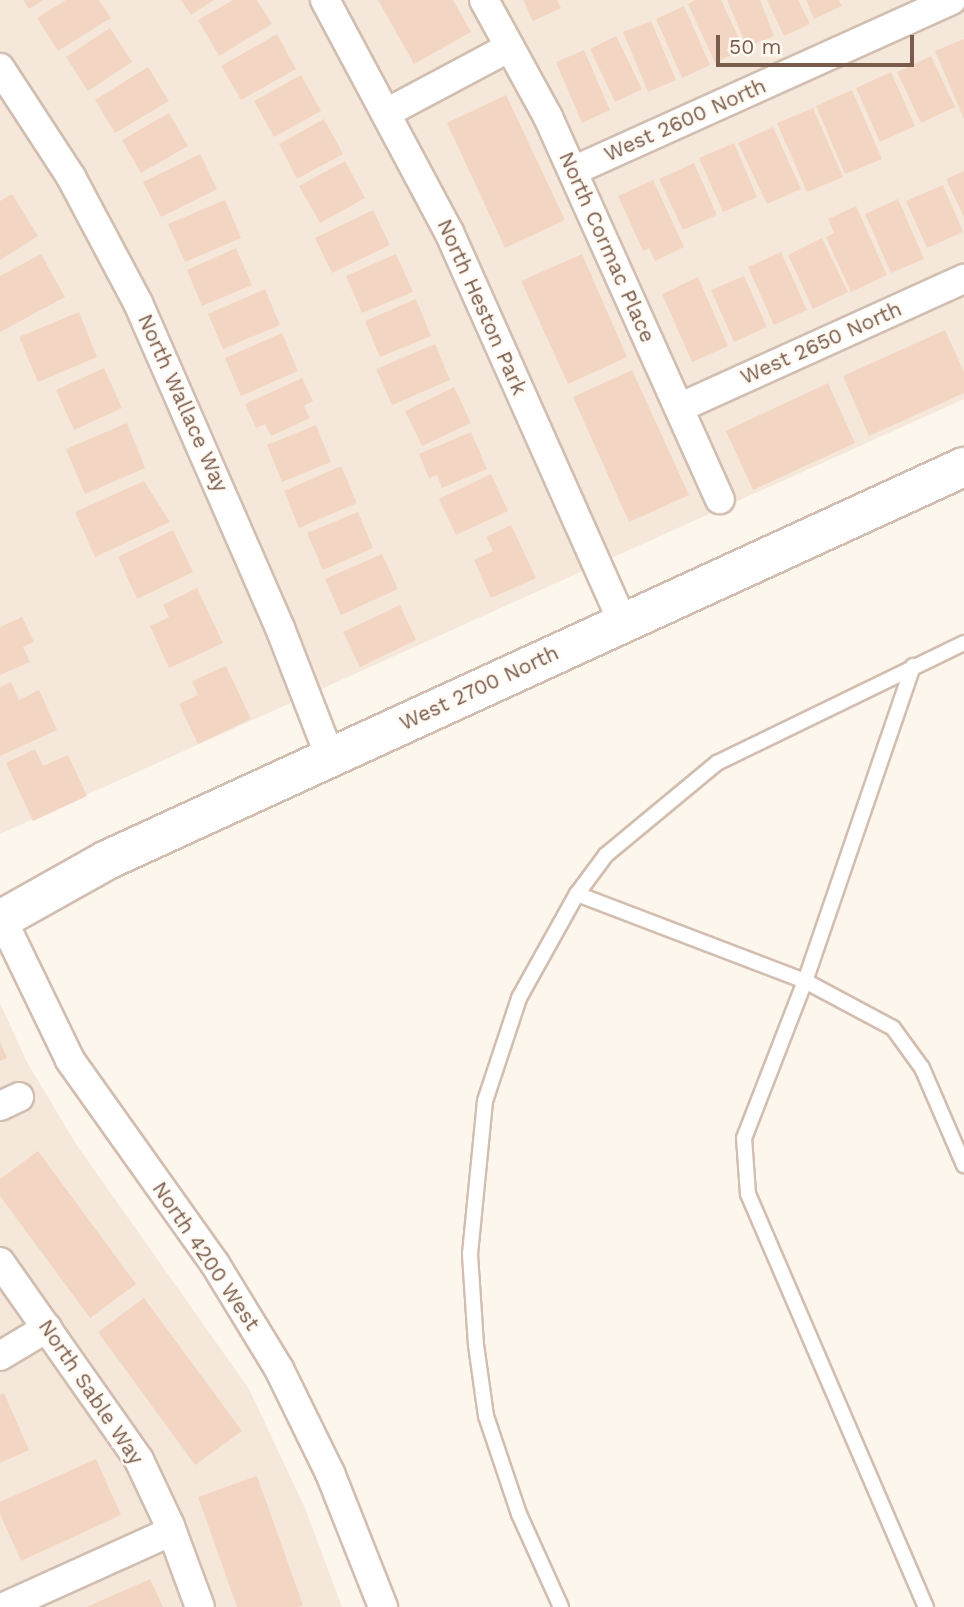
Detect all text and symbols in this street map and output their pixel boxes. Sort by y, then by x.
scale bar [719,21,917,65]
text: 50 m [729,34,781,59]
street label: West 2600 North [600,73,770,167]
street label: North Cormac Place [554,148,660,346]
street label: North Heston Park [432,215,532,399]
street label: West 2650 North [737,296,905,390]
street label: North Wallace Way [132,310,234,496]
street label: West 2700 North [395,640,563,736]
street label: North 4200 West [147,1177,265,1335]
street label: North Sable Way [33,1314,149,1470]

